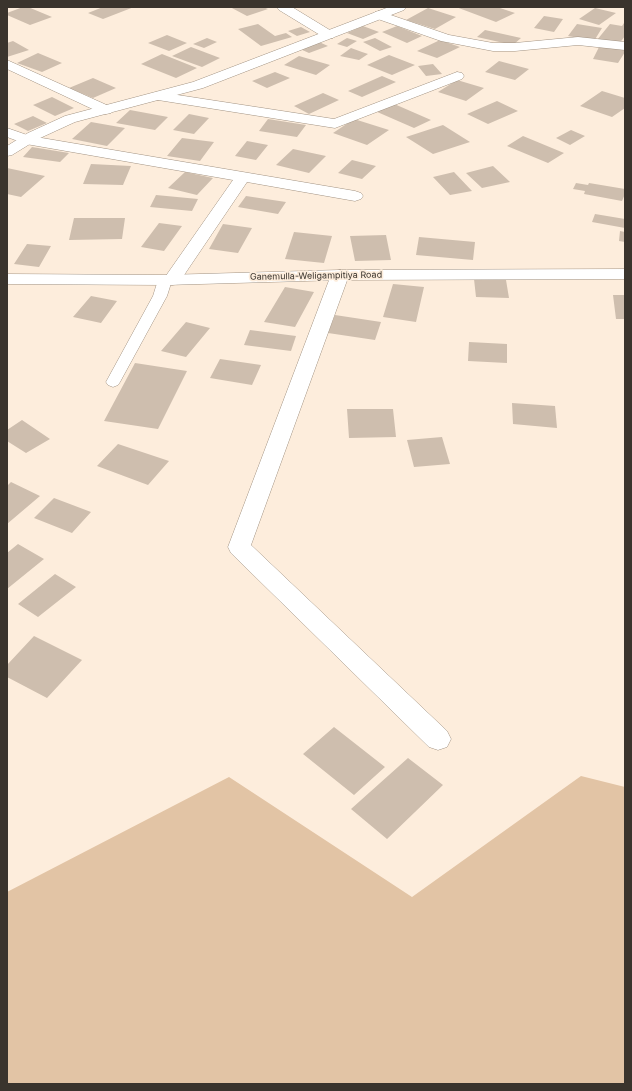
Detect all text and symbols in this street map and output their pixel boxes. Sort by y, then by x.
street label: Ganemulla-Weligampitiya Road [250,269,382,283]

